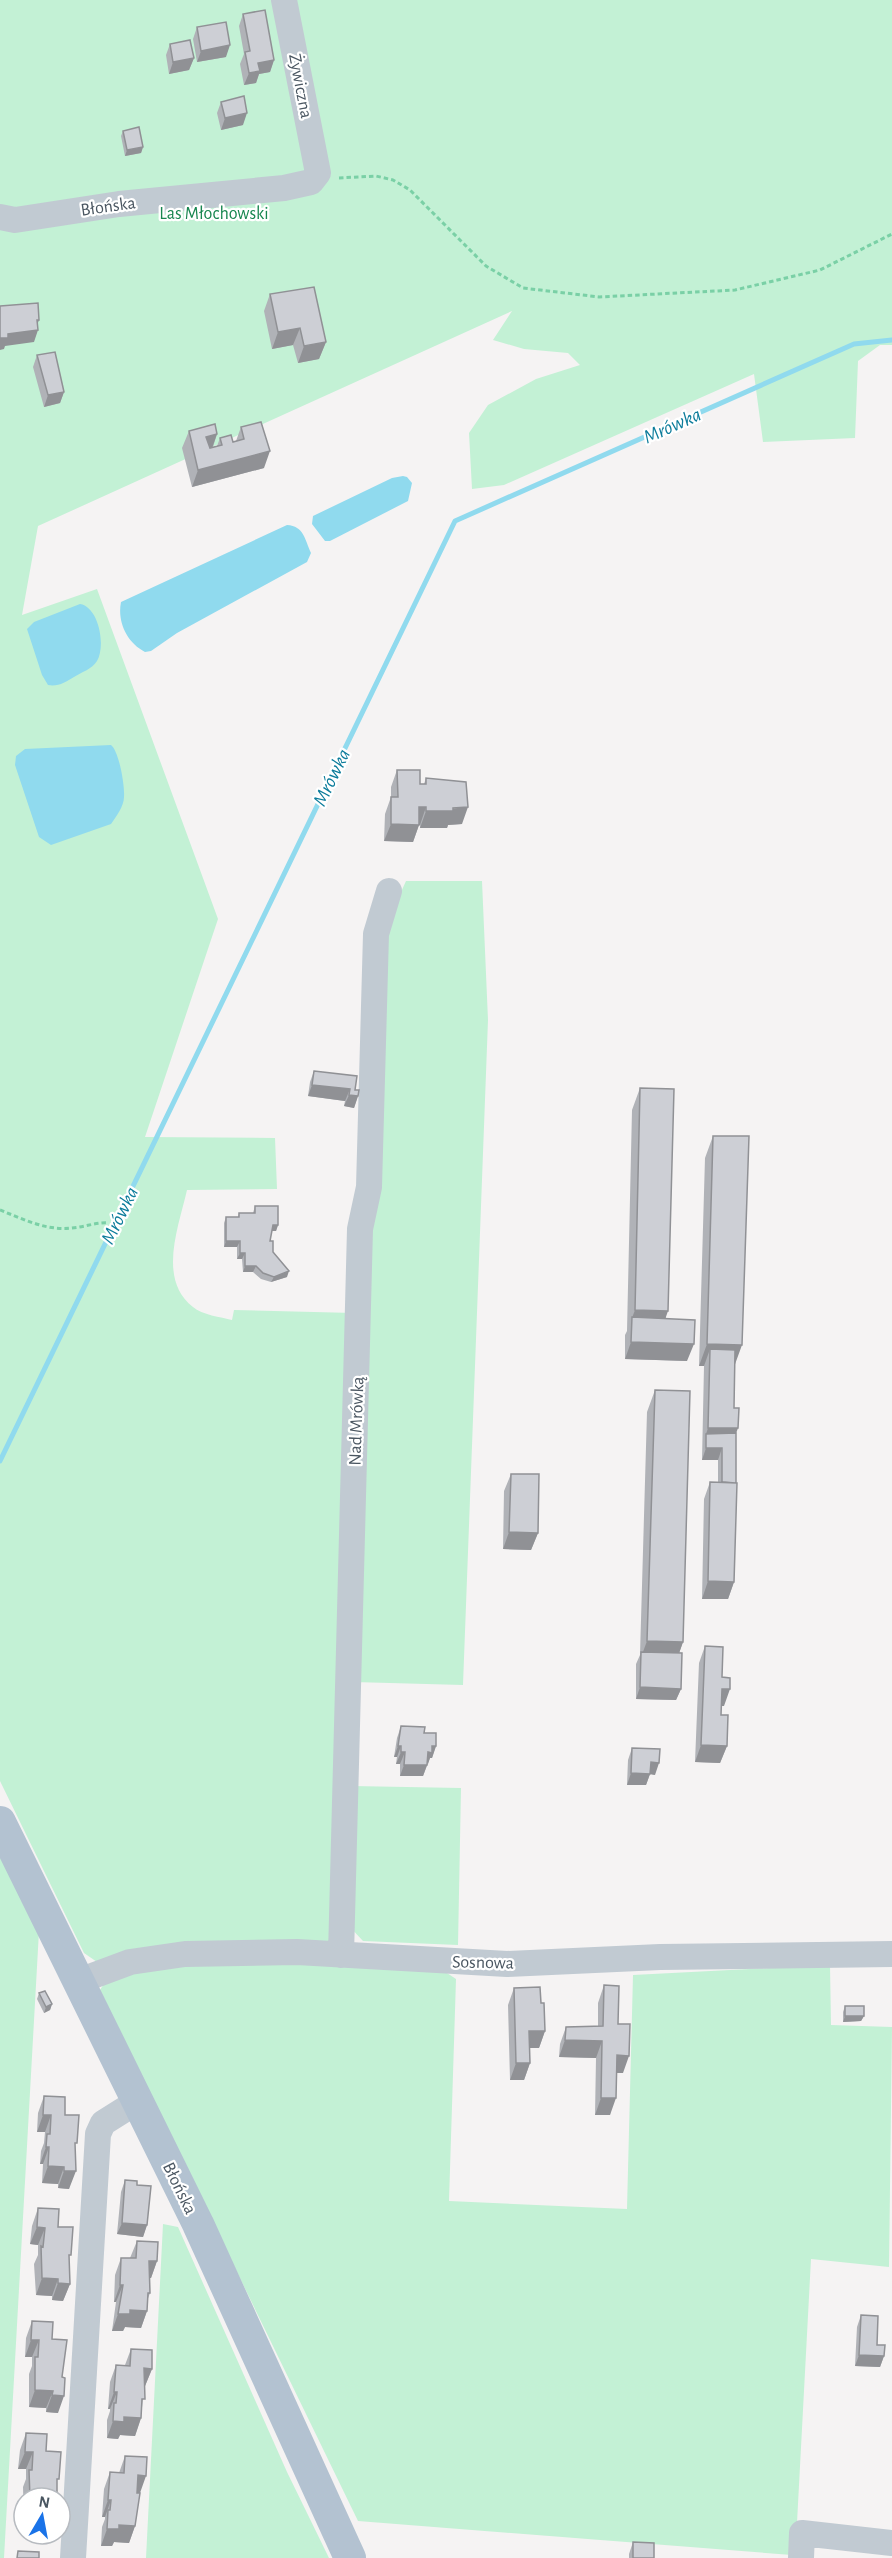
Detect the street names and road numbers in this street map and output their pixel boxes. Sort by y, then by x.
street label: Żywiczna [285,52,317,120]
street label: Błońska [80,194,137,220]
street label: Nad Mrówką [346,1375,368,1466]
street label: Sosnowa [452,1953,514,1973]
street label: Błońska [159,2160,199,2217]

